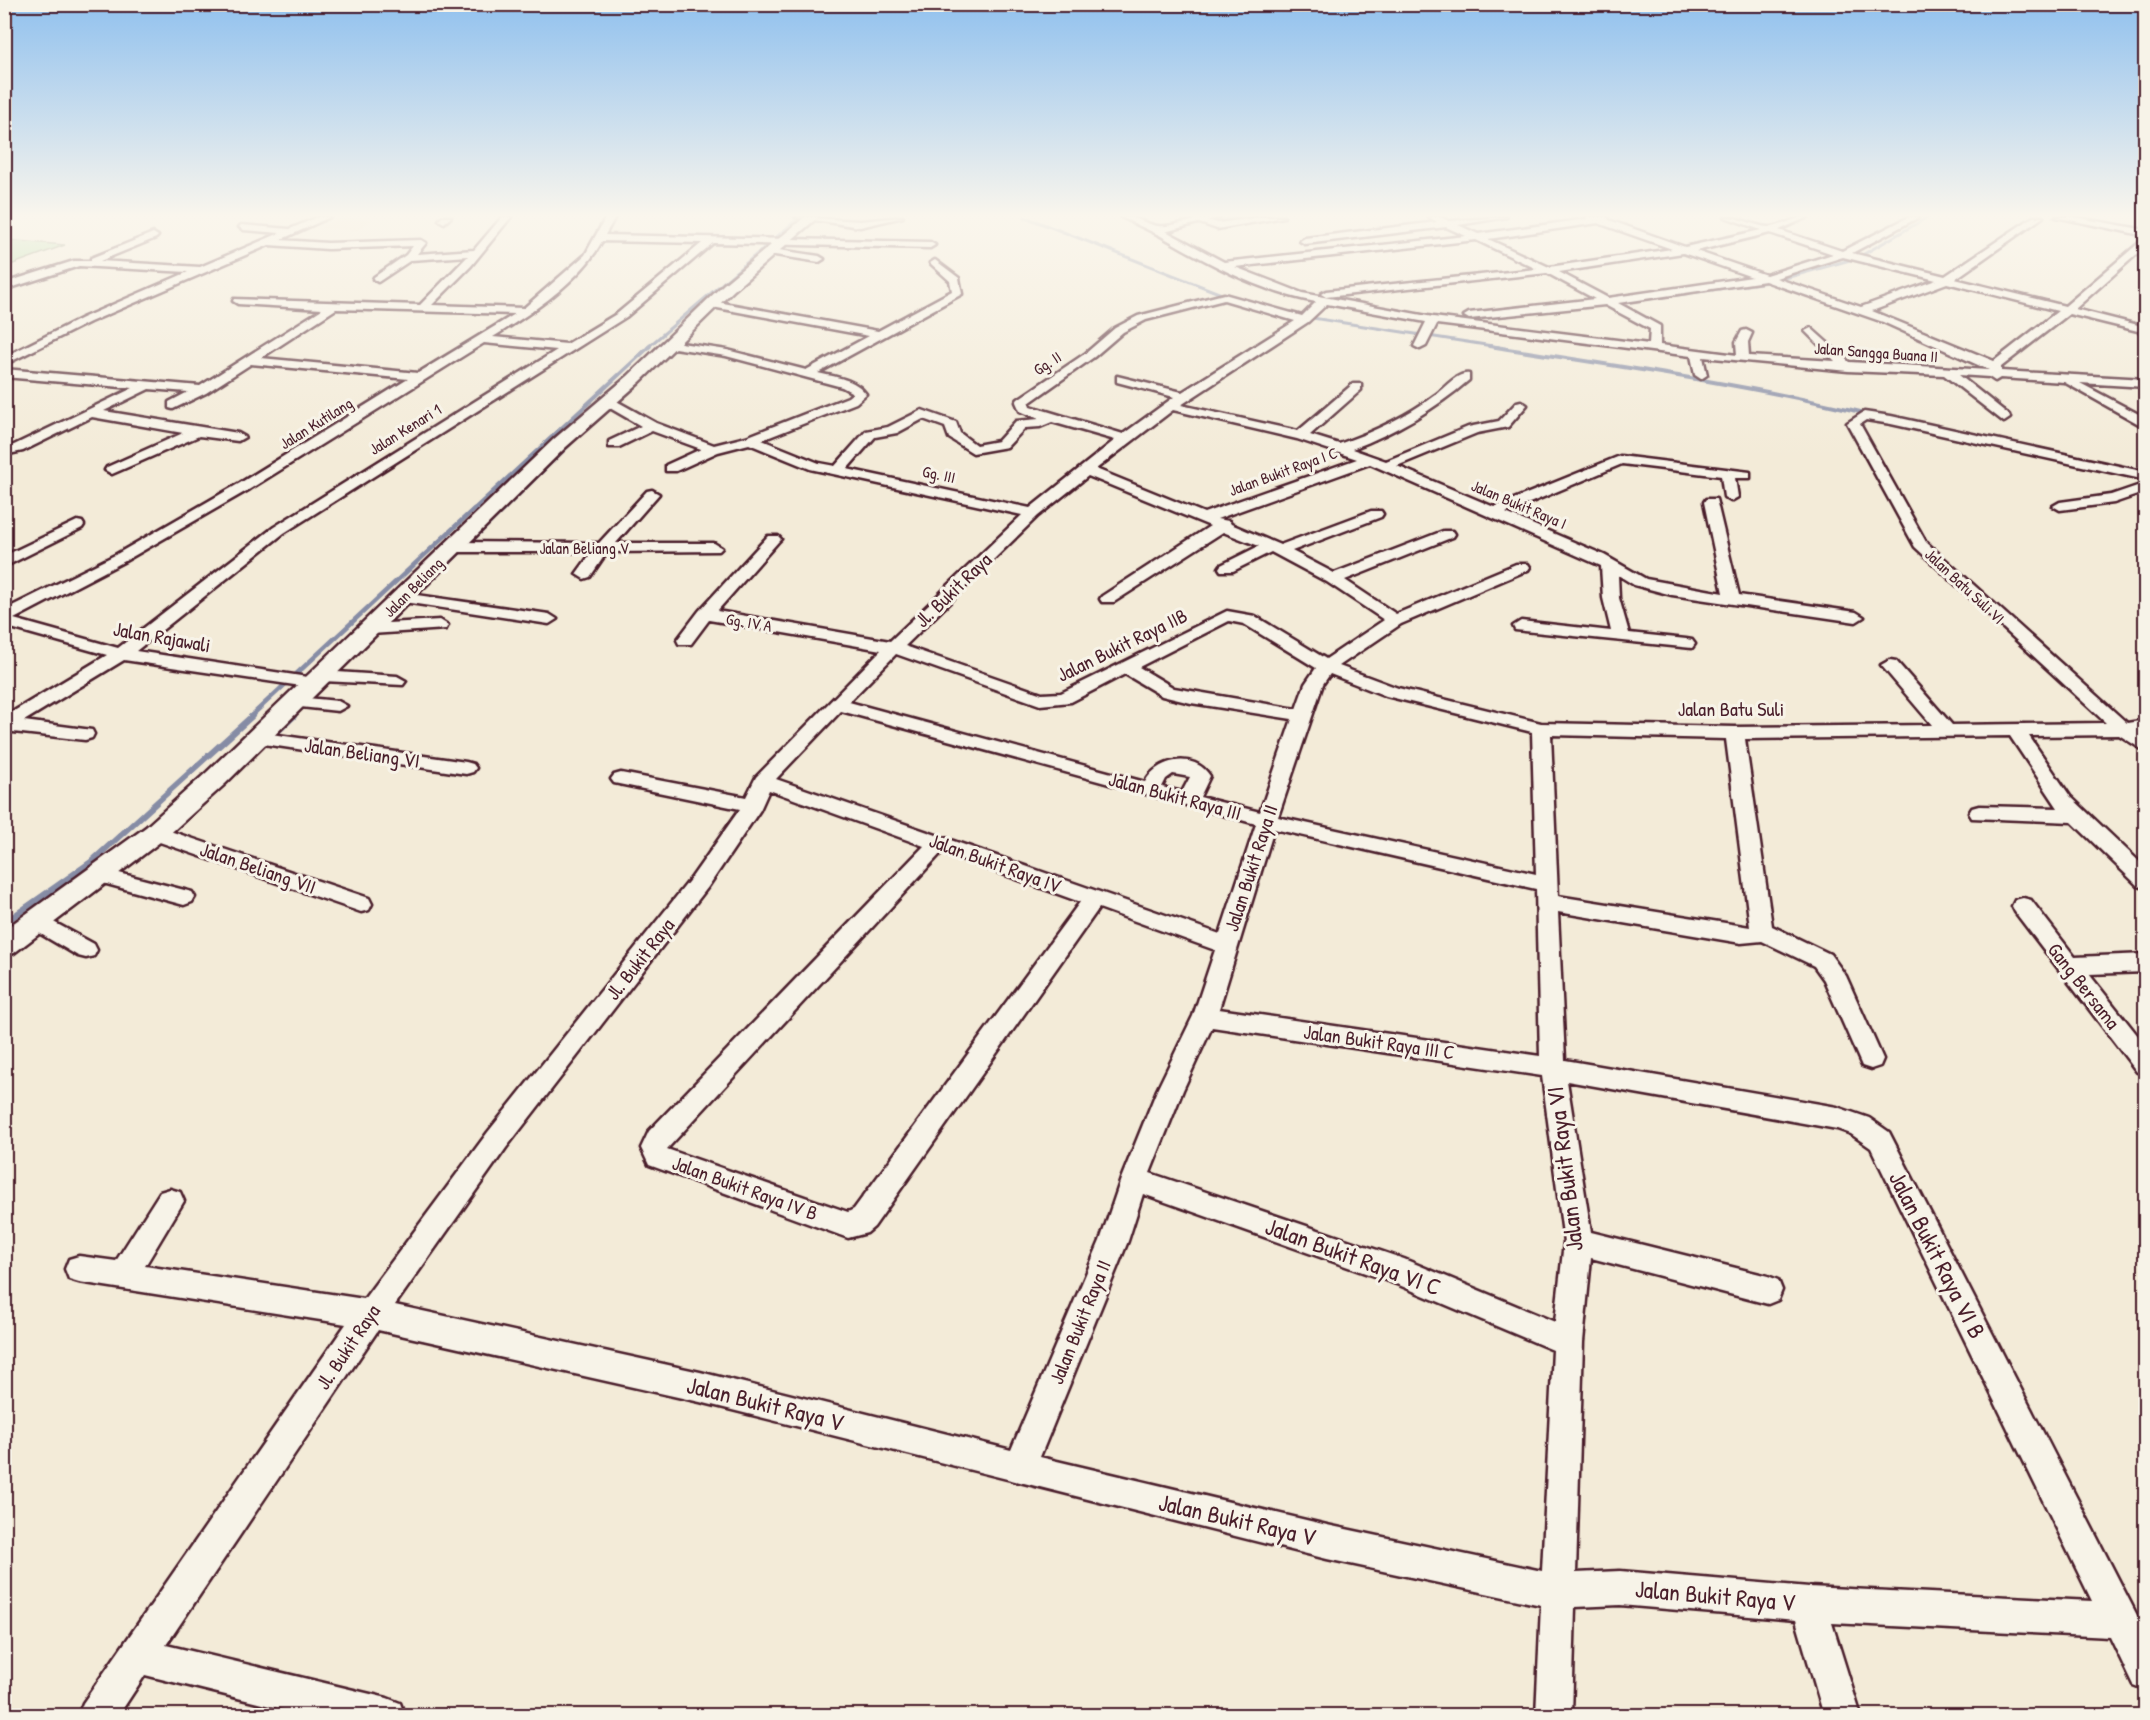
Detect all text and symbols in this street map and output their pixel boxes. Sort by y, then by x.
street label: Jalan Sangga Buana II [1813,337,1939,367]
street label: Gg. II [1029,346,1065,380]
street label: Jalan Kutilang [275,392,357,454]
street label: Jalan Kenari 1 [365,398,445,460]
street label: Jalan Bukit Raya I C [1226,441,1341,501]
street label: Gg. III [920,460,958,488]
street label: Jalan Bukit Raya I [1468,474,1570,534]
street label: Jalan Beliang V [539,537,629,559]
street label: Jalan Batu Suli VI [1920,543,2010,629]
street label: Jl. Bukit Raya [908,546,997,633]
street label: Jalan Beliang [378,552,448,622]
street label: Jalan Bukit Raya IIB [1052,601,1191,688]
street label: Gg. IV A [724,607,774,637]
street label: Jalan Rajawali [111,615,213,658]
street label: Jalan Batu Suli [1678,695,1784,722]
street label: Jalan Beliang VI [303,731,422,774]
street label: Jalan Bukit Raya III [1106,765,1244,826]
street label: Jalan Bukit Raya II [1217,801,1284,935]
street label: Jalan Bukit Raya IV [926,826,1065,899]
street label: Jalan Beliang VII [197,835,320,900]
street label: Jl. Bukit Raya [599,912,680,1005]
street label: Gang Bersama [2042,937,2127,1035]
street label: Jalan Bukit Raya III C [1302,1018,1456,1065]
street label: Jalan Bukit Raya VI [1538,1085,1590,1253]
street label: Jalan Bukit Raya IV B [669,1149,822,1226]
street label: Jalan Bukit Raya VI B [1882,1166,1994,1344]
street label: Jalan Bukit Raya VI C [1261,1209,1446,1303]
street label: Jalan Bukit Raya II [1042,1256,1117,1388]
street label: Jl. Bukit Raya [309,1299,386,1395]
street label: Jalan Bukit Raya V [684,1368,847,1438]
street label: Jalan Bukit Raya V [1156,1485,1319,1553]
street label: Jalan Bukit Raya V [1634,1572,1797,1618]

